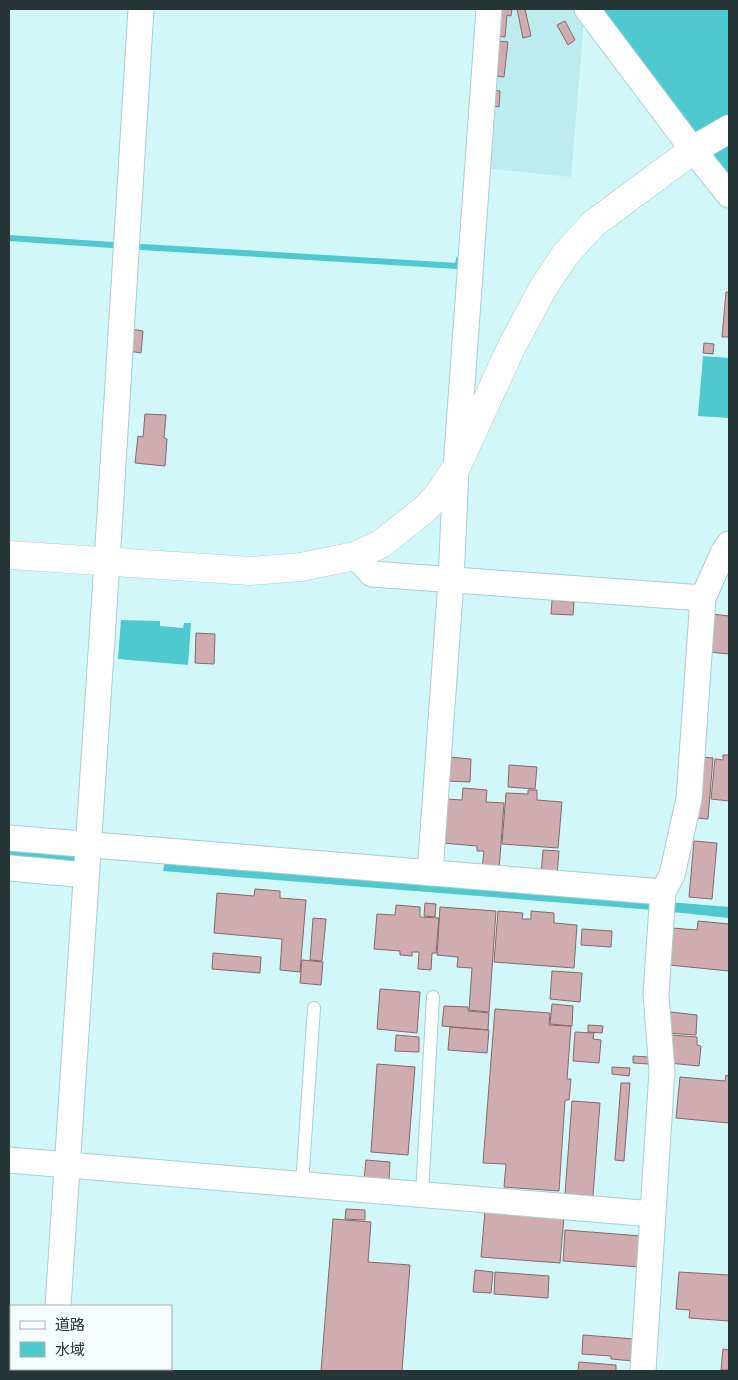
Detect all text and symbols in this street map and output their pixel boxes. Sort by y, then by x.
legend [10,1305,172,1370]
text: 道路 [55,1314,85,1335]
text: 水域 [55,1339,85,1360]

